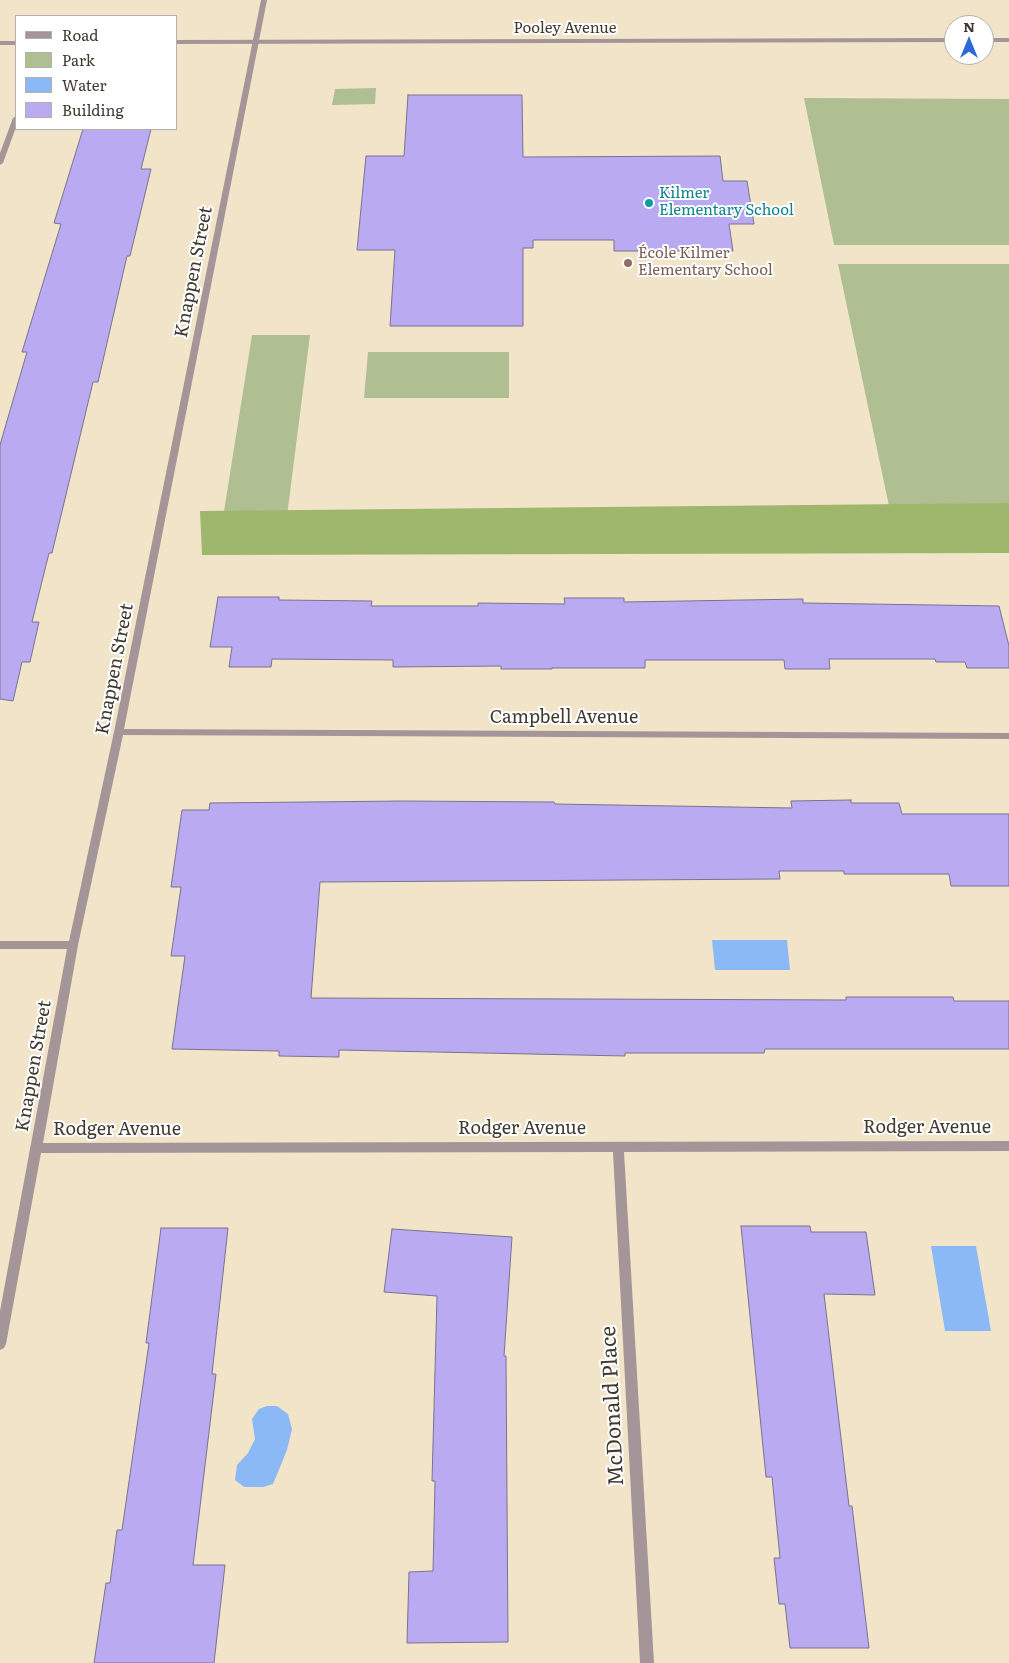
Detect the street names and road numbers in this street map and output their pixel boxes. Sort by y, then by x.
street label: Pooley Avenue [513,20,617,38]
street label: Knappen Street [171,205,217,339]
street label: Knappen Street [92,602,138,736]
street label: Campbell Avenue [490,707,638,729]
street label: Knappen Street [12,999,56,1133]
street label: Rodger Avenue [863,1117,991,1139]
street label: Rodger Avenue [458,1118,586,1140]
street label: Rodger Avenue [53,1119,181,1141]
street label: McDonald Place [596,1325,630,1487]

